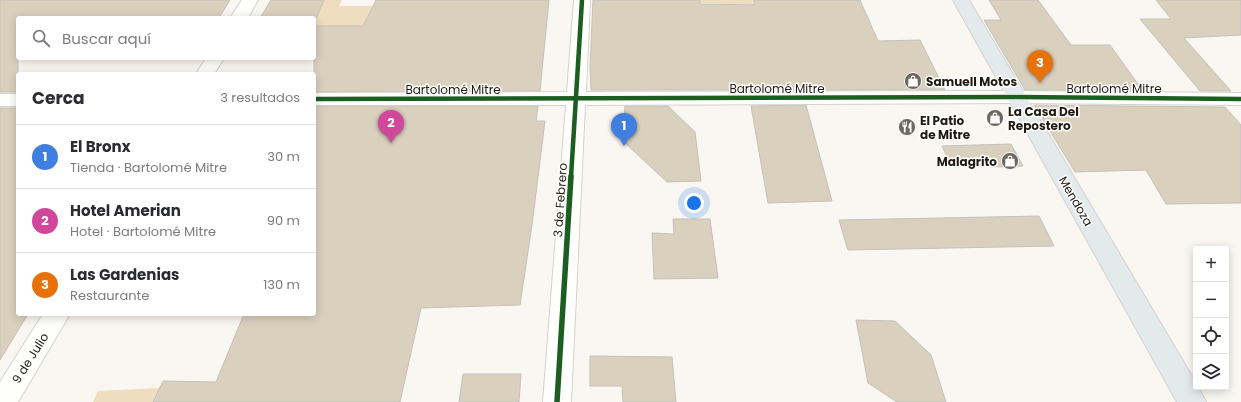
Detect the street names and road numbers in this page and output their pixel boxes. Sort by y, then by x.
street label: Bartolomé Mitre [729,80,825,97]
street label: Bartolomé Mitre [1066,80,1162,97]
street label: Bartolomé Mitre [405,81,501,98]
street label: 3 de Febrero [549,162,571,238]
street label: Mendoza [1055,173,1097,229]
street label: 9 de Julio [8,329,53,387]

